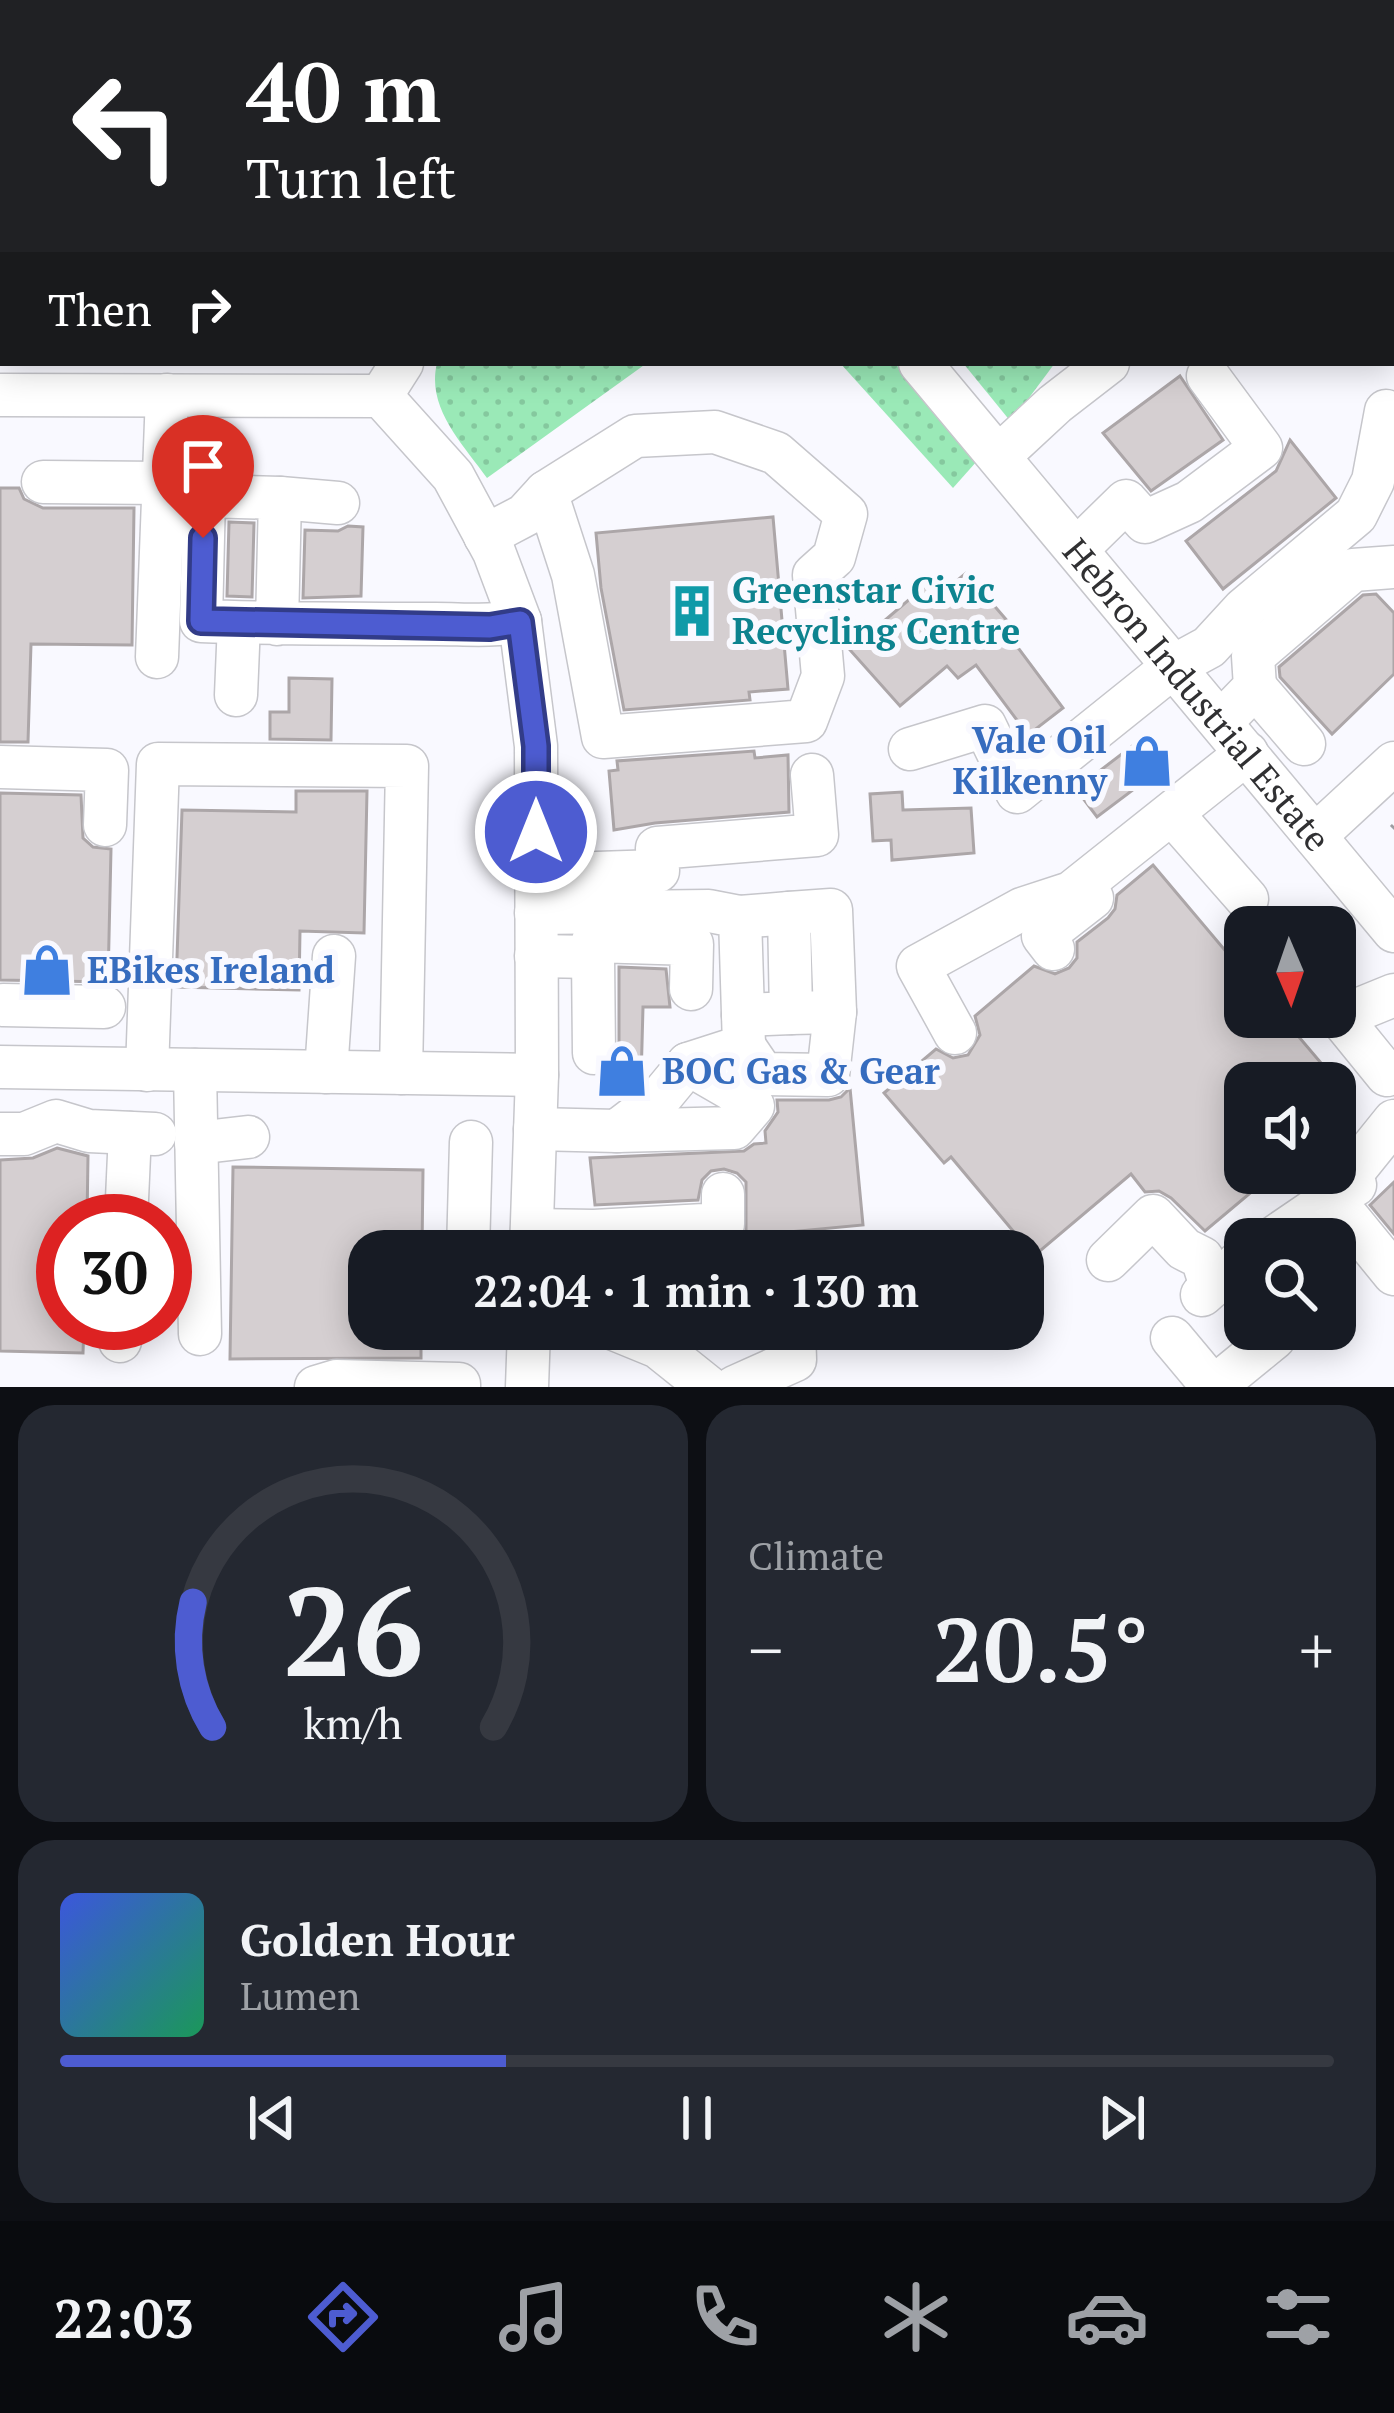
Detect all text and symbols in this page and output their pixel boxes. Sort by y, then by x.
text: 40 m [246,35,441,146]
icon: left [48,48,204,204]
text: Turn left [246,142,456,213]
icon: right [176,276,242,342]
text: Then [48,279,152,339]
pin [152,415,254,538]
icon: arrive [170,433,236,499]
street label: Hebron Industrial Estate [1053,528,1341,860]
place label: Greenstar Civic Recycling Centre [732,566,1020,654]
building icon: Greenstar Civic Recycling Centre [663,582,721,640]
place label: Vale Oil Kilkenny [952,716,1108,804]
shop icon: Vale Oil Kilkenny [1118,732,1176,790]
position arrow [473,769,599,895]
north arrow [1224,906,1356,1038]
map controls [1224,906,1356,1350]
shop icon: EBikes Ireland [18,941,76,999]
place label: EBikes Ireland [87,946,335,993]
shop icon: BOC Gas & Gear [593,1042,651,1100]
place label: BOC Gas & Gear [662,1047,940,1094]
button: sound [1224,1062,1356,1194]
speed limit sign: 30 [36,1194,192,1350]
button: search [1224,1218,1356,1350]
text: 22:04 · 1 min · 130 m [473,1260,919,1320]
text: Climate [748,1529,884,1581]
text: 26 [282,1546,424,1712]
text: 20.5° [933,1588,1149,1708]
text: − [748,1605,783,1693]
text: + [1299,1605,1334,1693]
text: km/h [303,1693,403,1750]
text: Golden Hour [240,1909,515,1969]
text: Lumen [240,1969,360,2021]
icon: previous [239,2085,305,2151]
icon: pause [664,2085,730,2151]
icon: next [1089,2085,1155,2151]
icon: directions [301,2275,385,2359]
icon: music [492,2275,576,2359]
icon: phone [683,2275,767,2359]
icon: climate [874,2275,958,2359]
icon: car [1065,2275,1149,2359]
icon: filters [1256,2275,1340,2359]
text: 22:03 [54,2282,194,2353]

